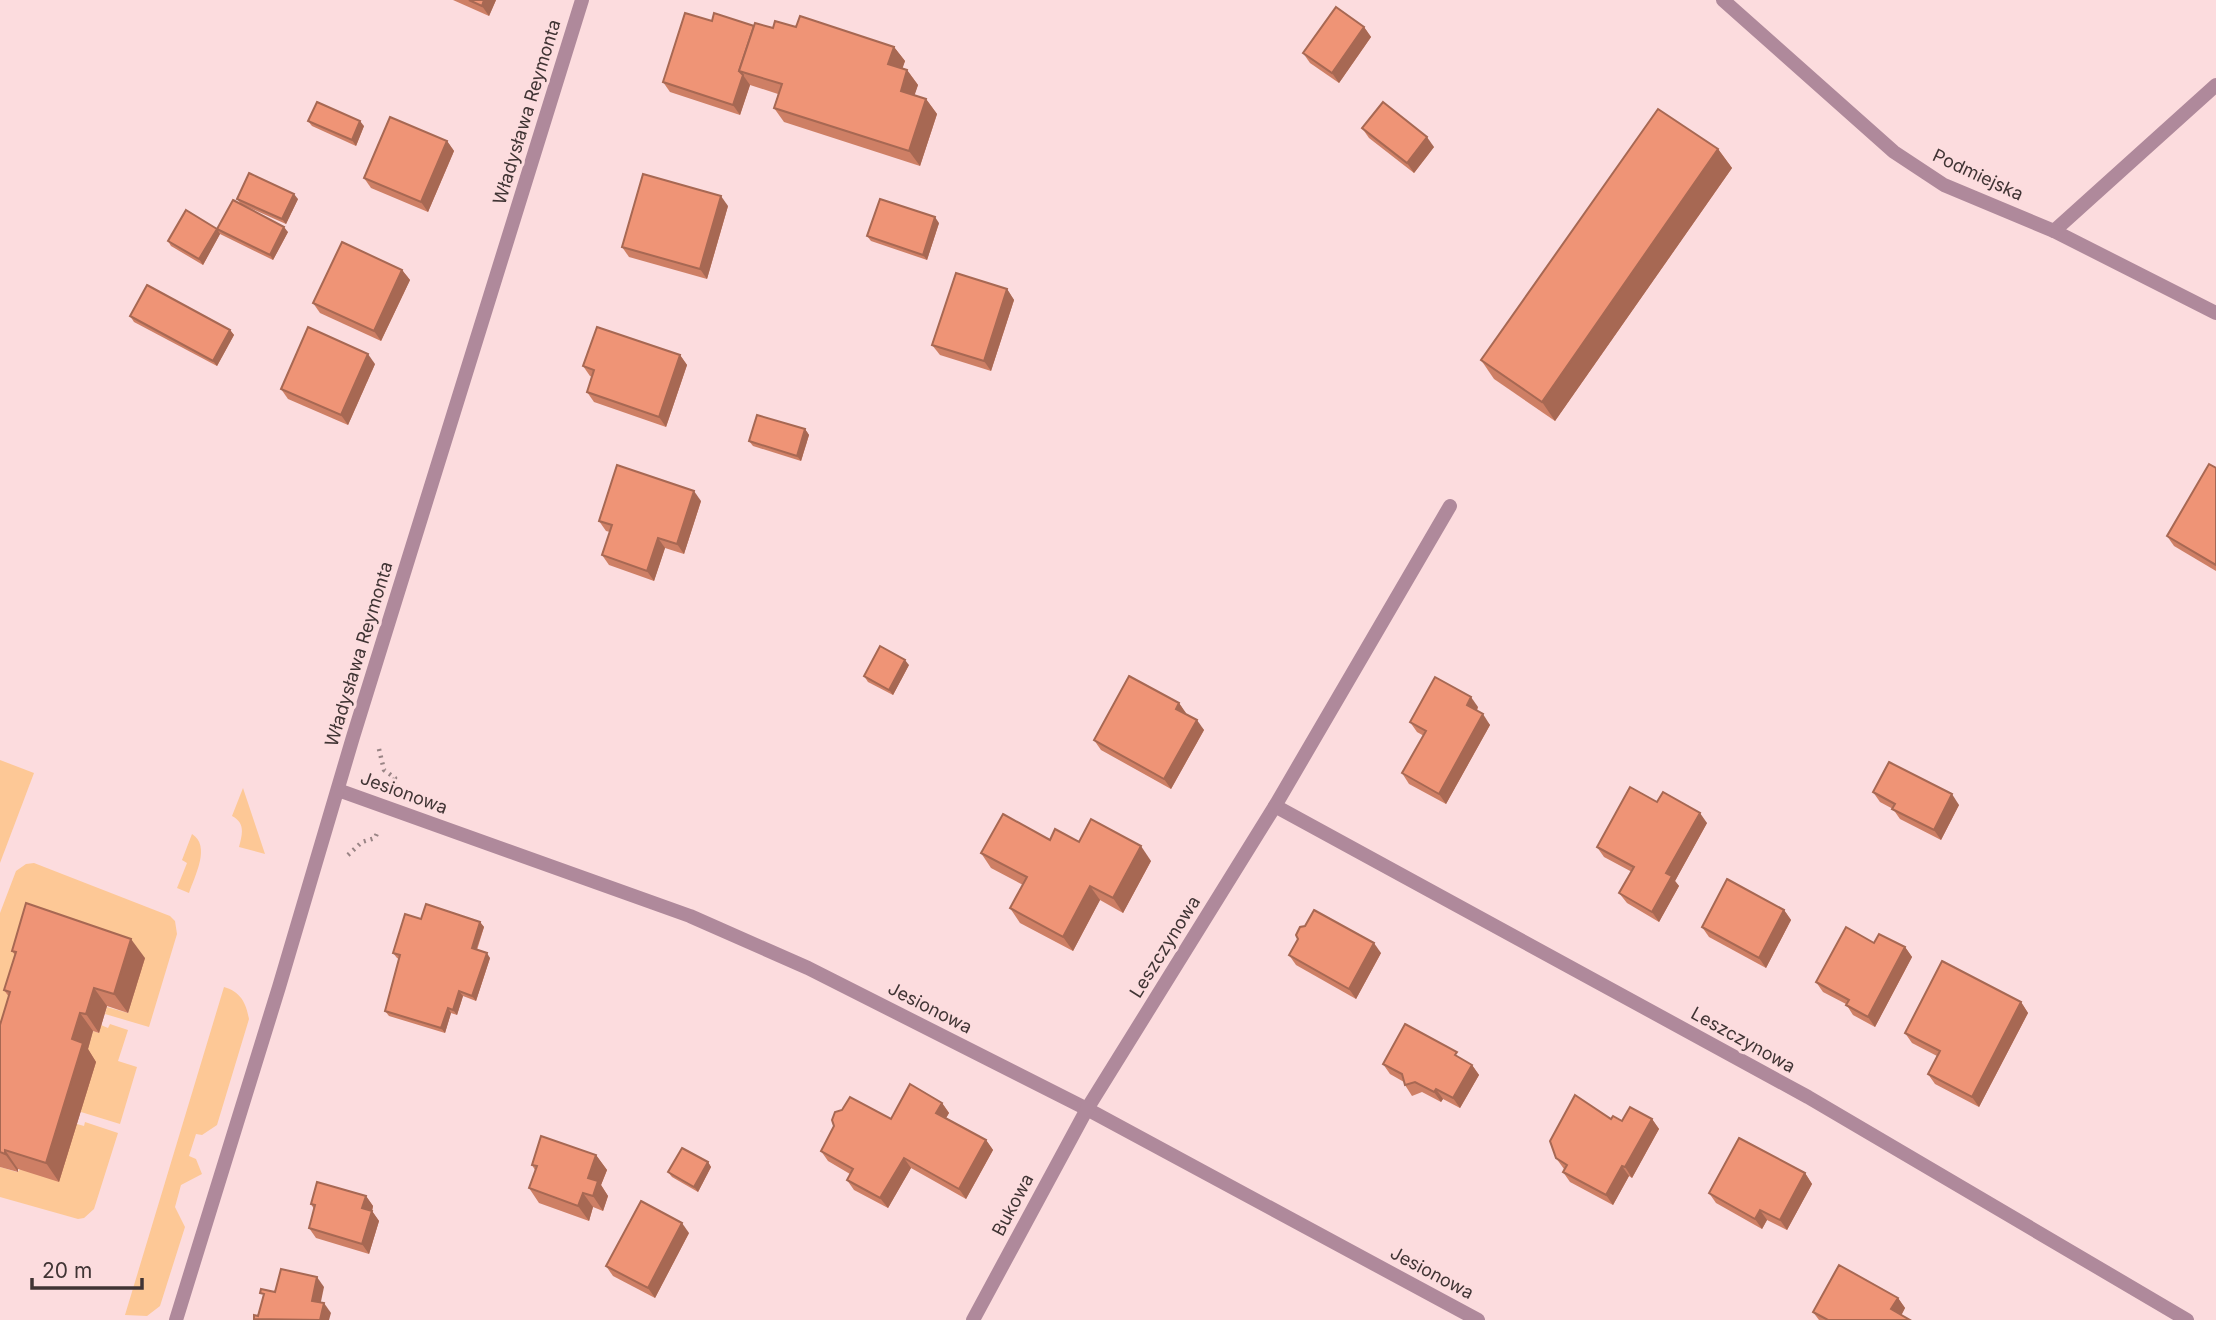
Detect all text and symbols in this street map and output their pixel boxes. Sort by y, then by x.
street label: Władysława Reymonta [488,17,565,207]
street label: Podmiejska [1930,144,2027,205]
street label: Władysława Reymonta [320,559,397,749]
street label: Jesionowa [358,767,451,818]
street label: Leszczynowa [1125,892,1204,1001]
street label: Jesionowa [885,977,976,1038]
street label: Leszczynowa [1687,1002,1799,1077]
street label: Bukowa [988,1170,1038,1239]
street label: Jesionowa [1387,1242,1478,1303]
scale bar [32,1246,142,1290]
text: 20 m [42,1258,92,1283]

